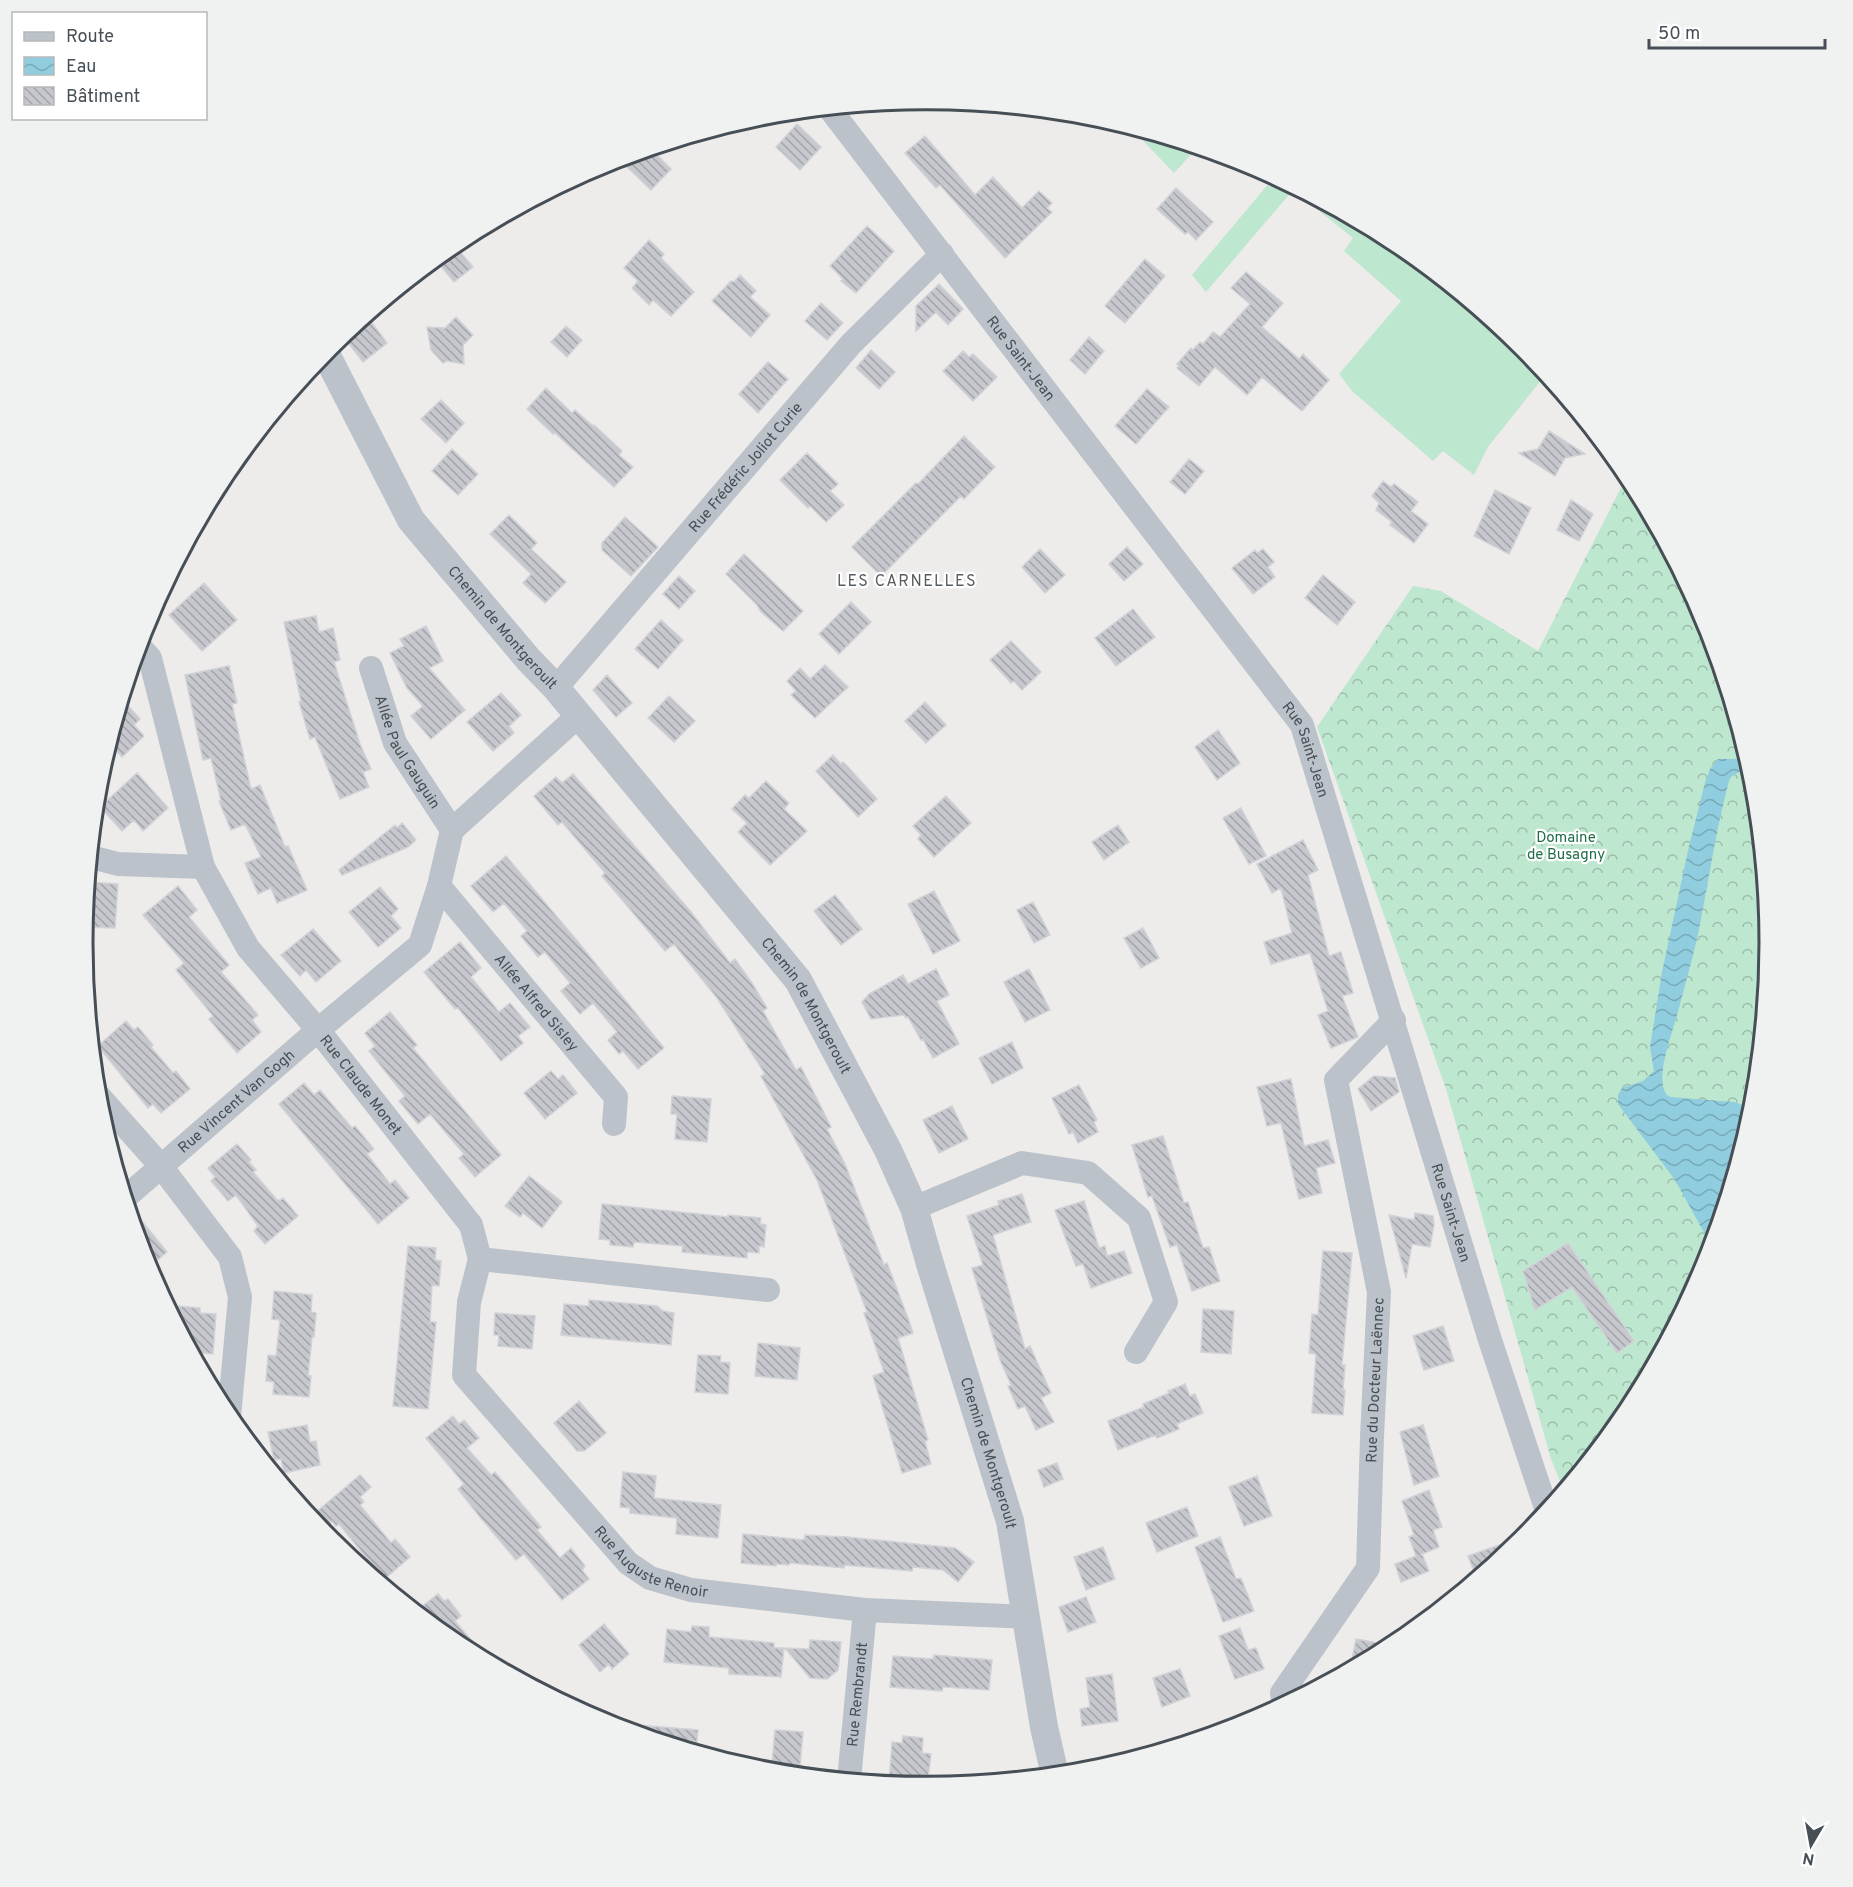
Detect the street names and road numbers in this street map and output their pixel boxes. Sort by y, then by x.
street label: Rue Saint-Jean [981,313,1058,406]
street label: Rue Frédéric Joliot Curie [686,399,808,537]
street label: Chemin de Montgeroult [443,563,561,694]
street label: Allée Paul Gauguin [369,693,444,813]
street label: Rue Saint-Jean [1277,699,1332,800]
street label: Chemin de Montgeroult [756,934,854,1078]
street label: Allée Alfred Sisley [489,951,582,1056]
street label: Rue Claude Monet [315,1032,405,1140]
street label: Rue Vincent Van Gogh [175,1046,300,1158]
street label: Rue Saint-Jean [1426,1161,1474,1265]
street label: Rue du Docteur Laënnec [1363,1297,1390,1463]
street label: Chemin de Montgeroult [955,1375,1019,1530]
street label: Rue Auguste Renoir [589,1523,709,1603]
street label: Rue Rembrandt [844,1641,873,1748]

